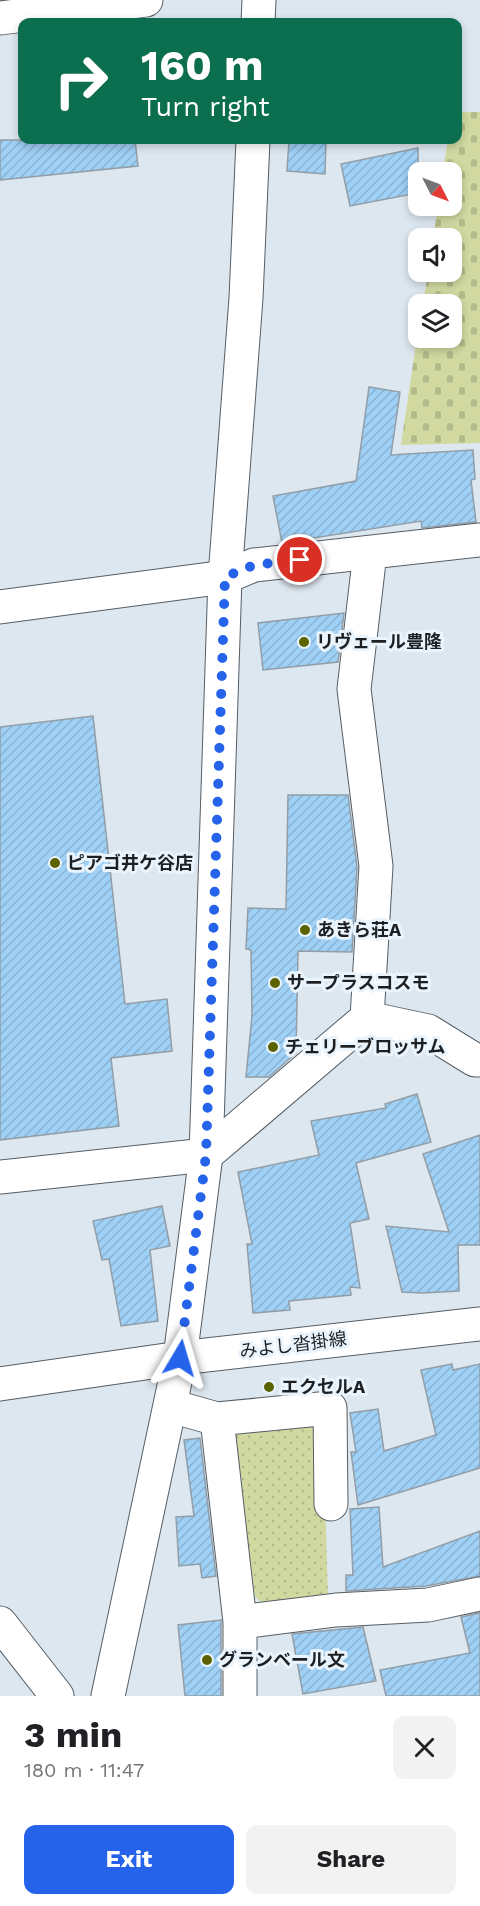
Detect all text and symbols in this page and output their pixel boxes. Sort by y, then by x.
text: 160 m [141,41,264,90]
icon: right [42,42,120,120]
text: Turn right [141,91,270,123]
north arrow [408,162,462,216]
map controls [408,162,462,348]
button: sound [408,228,462,282]
button: layers [408,294,462,348]
pin [274,534,325,585]
icon: arrive [283,543,316,576]
place label: リヴェール豊隆 [316,631,442,652]
marker: リヴェール豊隆 [297,635,311,649]
place label: ピアゴ井ケ谷店 [67,852,193,873]
marker: ピアゴ井ケ谷店 [48,856,62,870]
place label: あきら荘A [317,919,402,940]
marker: あきら荘A [298,923,312,937]
place label: サープラスコスモ [287,972,430,993]
marker: サープラスコスモ [268,976,282,990]
place label: チェリーブロッサム [285,1036,446,1057]
marker: チェリーブロッサム [266,1040,280,1054]
position arrow [148,1326,212,1390]
street label: みよし沓掛線 [238,1328,348,1362]
place label: エクセルA [281,1376,366,1397]
marker: エクセルA [262,1380,276,1394]
place label: グランベール文 [219,1649,345,1670]
marker: グランベール文 [200,1653,214,1667]
text: 3 min [24,1714,122,1756]
button: close [393,1716,456,1779]
text: 180 m · 11:47 [24,1758,144,1782]
button: Exit [24,1825,234,1894]
button: Share [246,1825,456,1894]

